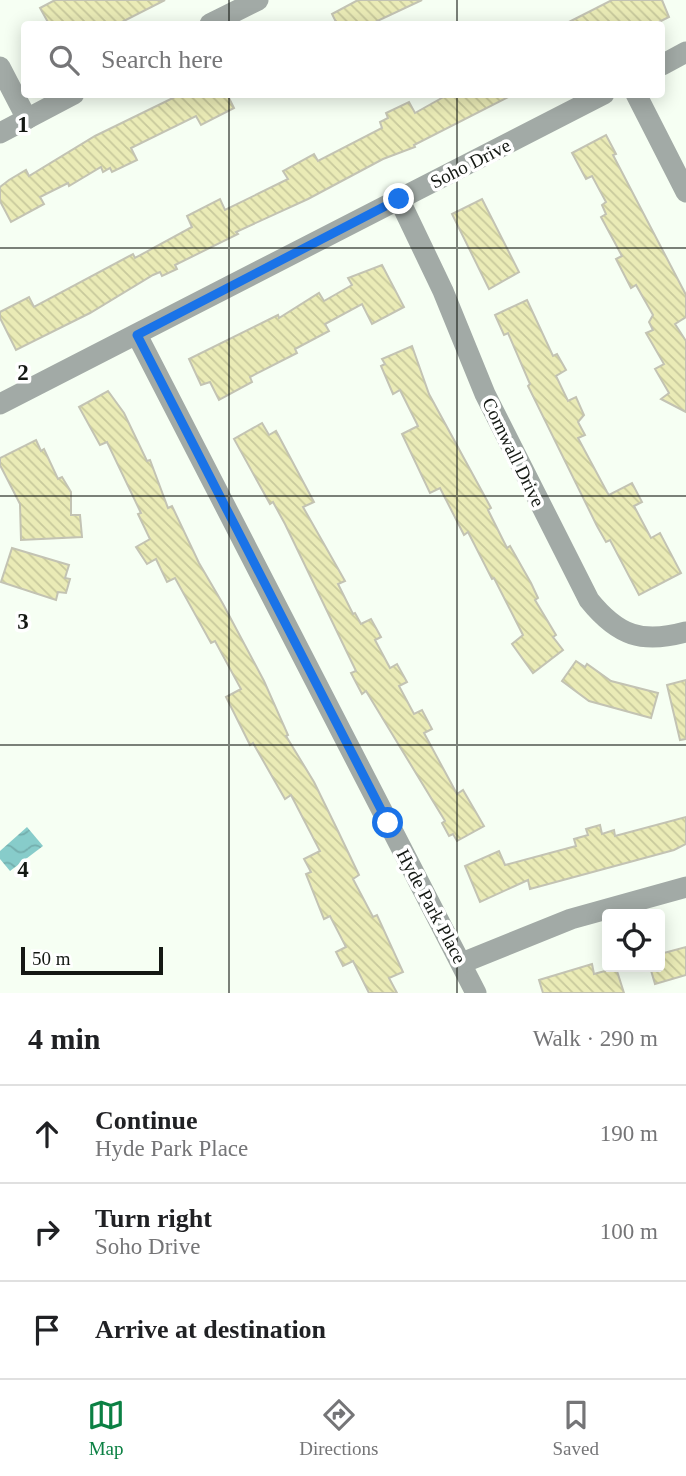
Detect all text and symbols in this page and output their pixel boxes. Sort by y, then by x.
search box [21,21,665,98]
icon: search [45,41,83,79]
text: Search here [101,45,223,74]
text: 1 [17,112,29,137]
street label: Soho Drive [427,134,514,193]
route end [383,183,414,214]
text: 2 [17,360,29,385]
street label: Cornwall Drive [478,394,549,510]
text: 3 [17,609,29,634]
route start [372,807,403,838]
street label: Hyde Park Place [393,845,471,967]
text: 4 [17,857,29,882]
map controls [602,909,665,972]
button: locate [602,909,665,972]
scale bar [21,944,163,976]
text: 50 m [32,948,71,969]
text: 4 min [28,1022,101,1055]
text: Walk · 290 m [533,1026,658,1051]
text: Continue [95,1106,198,1135]
icon: ahead [28,1115,66,1153]
text: 190 m [600,1121,658,1146]
text: Hyde Park Place [95,1136,248,1161]
text: Turn right [95,1204,212,1233]
icon: right [28,1213,66,1251]
text: 100 m [600,1219,658,1244]
text: Soho Drive [95,1234,200,1259]
icon: arrive [28,1311,66,1349]
text: Arrive at destination [95,1315,326,1344]
tab: Map [87,1396,125,1460]
tab: Directions [299,1396,378,1460]
tab: Saved [552,1396,599,1460]

